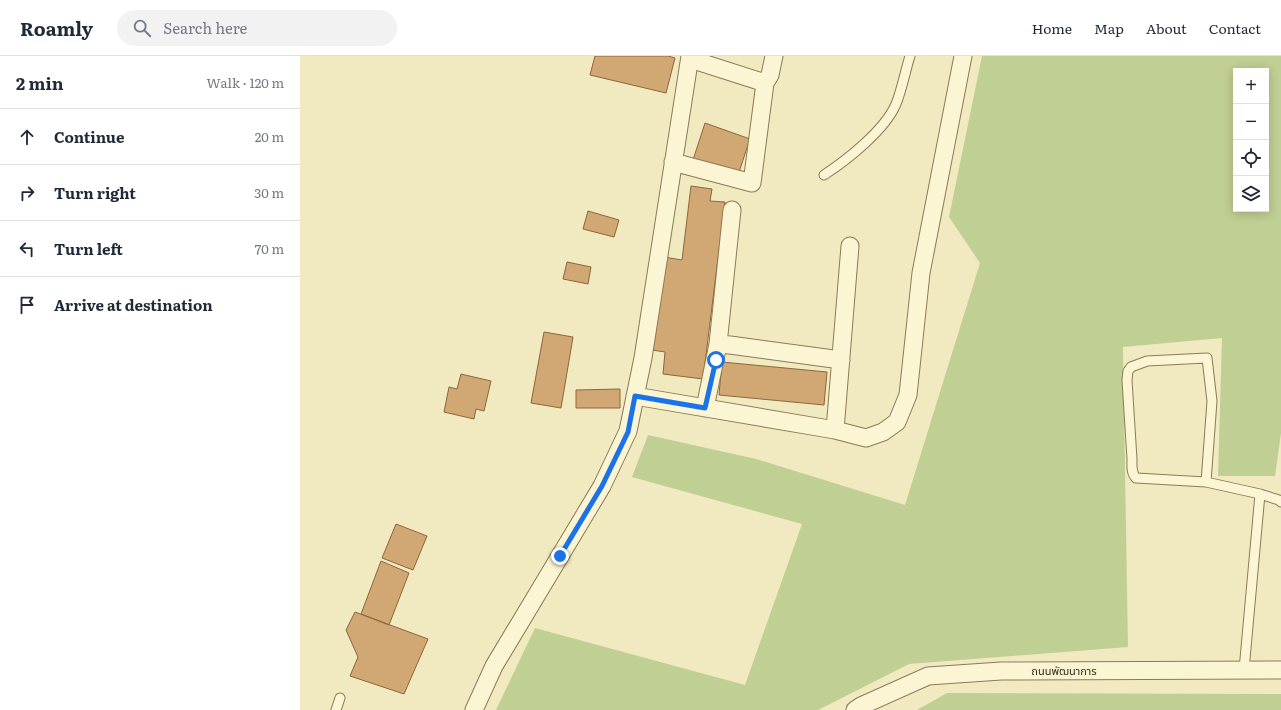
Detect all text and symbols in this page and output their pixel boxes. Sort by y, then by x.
search box [117,10,397,46]
text: Roamly [20,14,93,42]
text: Search here [163,16,247,39]
icon: search [131,17,153,39]
text: Home [1032,18,1072,38]
text: Map [1094,18,1124,38]
text: About [1146,18,1187,38]
text: Contact [1209,18,1261,38]
map controls [1233,68,1269,212]
button: + [1233,68,1269,104]
text: 2 min [16,70,64,95]
text: Walk · 120 m [207,73,284,92]
button: − [1233,104,1269,140]
text: Continue [54,125,124,148]
icon: ahead [16,126,38,148]
text: 20 m [255,127,284,146]
button: locate [1233,140,1269,176]
button: layers [1233,176,1269,212]
text: Turn right [54,181,136,204]
icon: right [16,182,38,204]
text: 30 m [254,183,284,202]
text: Turn left [54,237,123,260]
icon: left [16,238,38,260]
text: 70 m [255,239,284,258]
text: Arrive at destination [54,293,213,316]
icon: arrive [16,294,38,316]
route start [707,351,725,369]
route end [551,547,569,565]
street label: ถนนพัฒนาการ [1031,662,1097,678]

